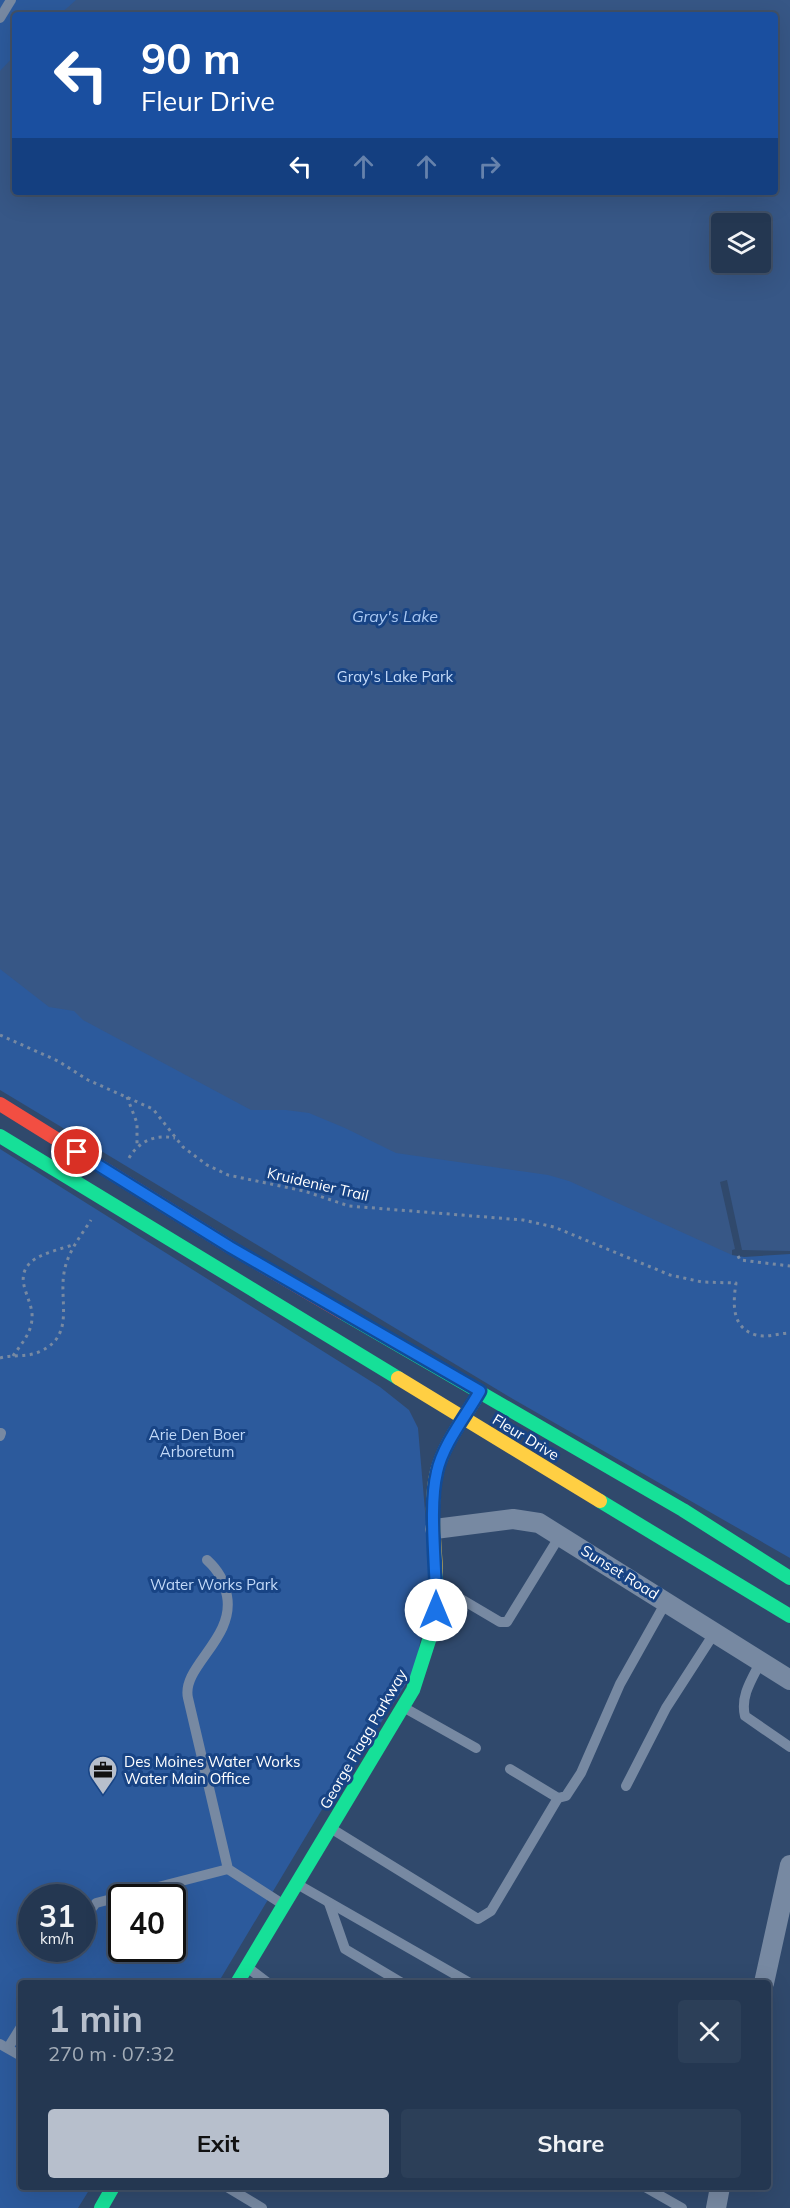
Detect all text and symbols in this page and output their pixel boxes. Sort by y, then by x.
text: 90 m [141,32,241,85]
icon: left [42,36,120,114]
text: Fleur Drive [141,84,275,118]
icon: left [284,150,317,183]
icon: ahead [347,150,380,183]
icon: ahead [410,150,443,183]
icon: right [473,150,506,183]
map controls [711,213,771,273]
button: layers [711,213,771,273]
water label: Gray's Lake [352,606,438,626]
park label: Gray's Lake Park [337,667,453,686]
pin [51,1126,102,1177]
icon: arrive [60,1135,93,1168]
street label: Kruidenier Trail [265,1163,371,1205]
street label: Fleur Drive [489,1410,563,1464]
park label: Arie Den Boer Arboretum [149,1425,246,1461]
street label: Sunset Road [578,1541,662,1603]
park label: Water Works Park [150,1575,278,1594]
position arrow [404,1578,468,1642]
street label: George Flagg Parkway [315,1666,411,1812]
place label: Des Moines Water Works Water Main Office [124,1752,300,1788]
office icon: Des Moines Water Works Water Main Office [87,1754,119,1796]
speed limit sign: 40 [108,1884,186,1962]
text: 31 [39,1897,75,1935]
text: km/h [40,1929,74,1948]
text: 1 min [48,1996,143,2041]
button: close [678,2000,741,2063]
text: 270 m · 07:32 [48,2041,174,2066]
button: Exit [48,2109,389,2178]
button: Share [401,2109,741,2178]

